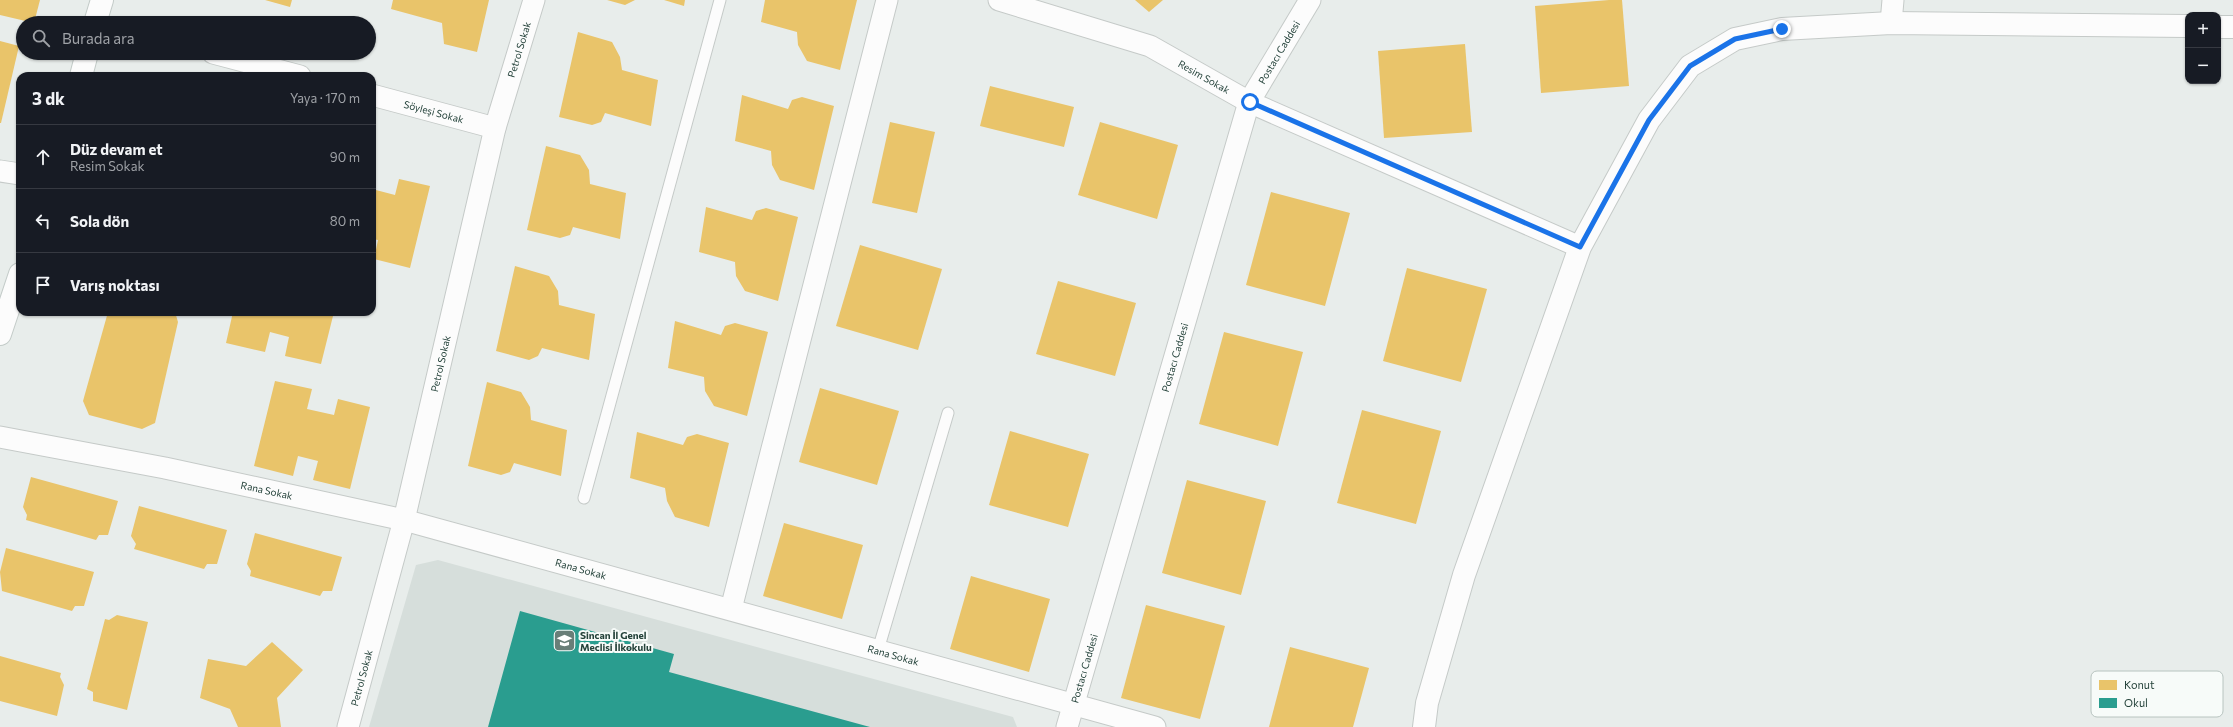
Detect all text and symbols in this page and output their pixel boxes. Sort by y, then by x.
map controls [2185,12,2221,84]
button: + [2185,12,2221,48]
search box [16,16,376,60]
street label: Postacı Caddesi [1255,18,1302,86]
street label: Petrol Sokak [505,20,533,79]
route end [1773,20,1791,38]
icon: search [30,27,52,49]
text: Burada ara [62,29,135,47]
button: − [2185,48,2221,84]
street label: Resim Sokak [1176,57,1233,96]
text: 3 dk [32,88,65,109]
text: Yaya · 170 m [290,90,360,106]
route start [1241,93,1259,111]
street label: Söyleşi Sokak [402,98,466,126]
text: Düz devam et [70,140,163,158]
icon: ahead [32,146,54,168]
text: 90 m [330,149,360,165]
text: Resim Sokak [70,158,145,174]
icon: left [32,210,54,232]
text: Sola dön [70,212,129,230]
text: 80 m [330,213,360,229]
icon: arrive [32,274,54,296]
text: Varış noktası [70,276,160,294]
street label: Postacı Caddesi [1159,321,1190,393]
street label: Petrol Sokak [428,334,453,393]
street label: Rana Sokak [240,479,294,502]
street label: Rana Sokak [554,556,609,582]
school or university icon: Sincan İl Genel Meclisi İlkokulu [552,628,578,654]
place label: Sincan İl Genel Meclisi İlkokulu [580,629,652,653]
street label: Postacı Caddesi [1068,632,1100,704]
street label: Rana Sokak [866,642,921,668]
street label: Petrol Sokak [348,648,375,707]
legend [2091,671,2223,717]
text: Konut [2124,678,2155,691]
text: Okul [2124,696,2148,709]

